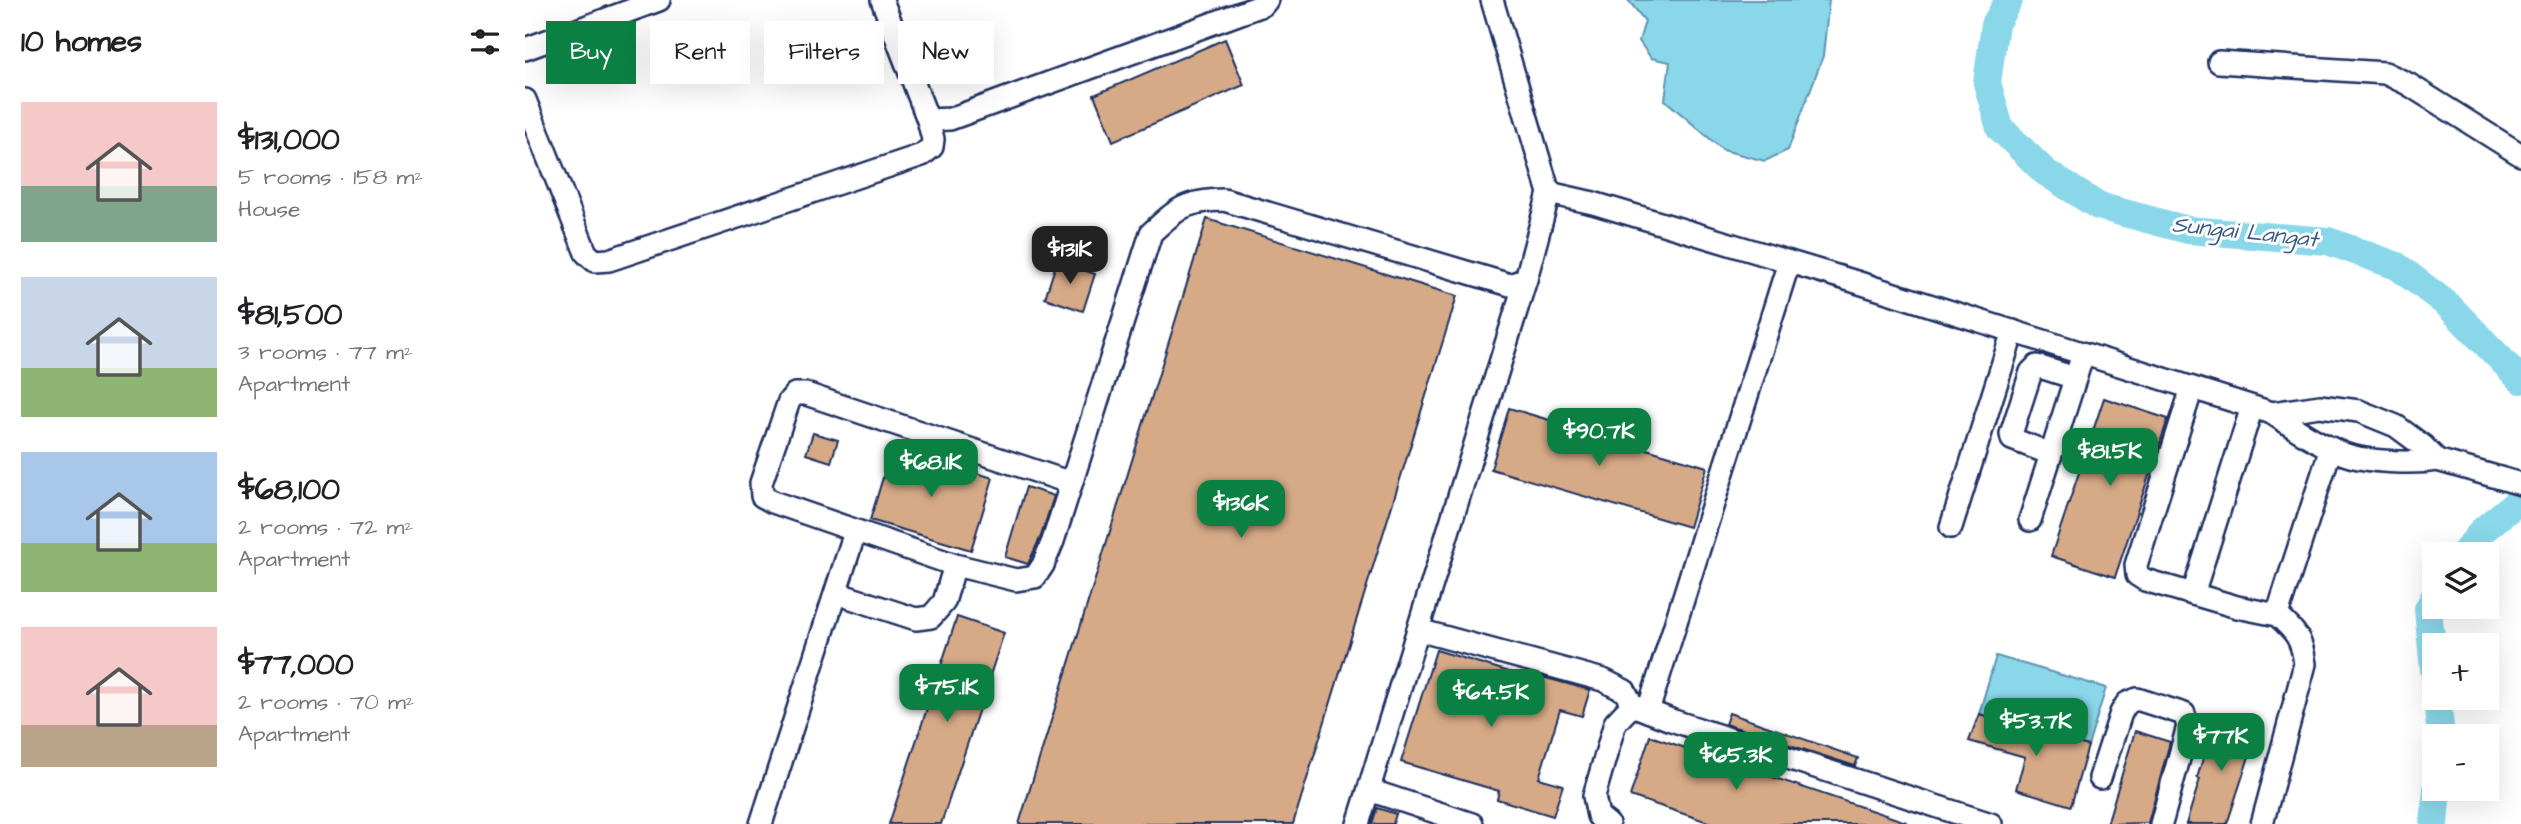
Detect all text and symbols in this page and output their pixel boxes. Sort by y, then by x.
text: 10 homes [21,21,142,63]
chip: Buy [546,21,636,84]
chip: Rent [650,21,750,84]
chip: Filters [764,21,884,84]
chip: New [898,21,994,84]
icon: filters [466,23,504,61]
text: $131,000 [238,119,340,161]
icon: home [77,130,161,214]
text: 5 rooms · 158 m² [238,161,423,193]
text: House [238,193,301,225]
water label: Sungai Langat [2171,208,2322,257]
pin: $131K [1021,226,1119,286]
text: $131K [1048,233,1092,265]
text: $81,500 [238,294,342,336]
icon: home [77,305,161,389]
text: 3 rooms · 77 m² [238,336,413,368]
text: Apartment [238,368,350,400]
pin: $90.7K [1542,408,1656,468]
text: $90.7K [1563,415,1635,447]
pin: $81.5K [2053,428,2167,488]
text: $81.5K [2078,435,2142,467]
pin: $68.1K [874,440,988,499]
text: $68.1K [900,446,962,478]
text: $68,100 [238,469,340,511]
icon: home [77,480,161,564]
pin: $136K [1192,480,1290,540]
text: $136K [1213,487,1269,519]
text: 2 rooms · 72 m² [238,511,413,543]
map controls [2422,542,2499,801]
button: layers [2422,542,2499,619]
text: Apartment [238,543,350,575]
button: + [2422,633,2499,710]
text: $77,000 [238,644,354,686]
icon: home [77,655,161,739]
pin: $75.1K [890,664,1004,724]
pin: $64.5K [1434,670,1548,729]
text: $75.1K [915,671,979,703]
text: $64.5K [1453,676,1529,708]
text: 2 rooms · 70 m² [238,686,414,718]
pin: $53.7K [1979,698,2093,758]
text: $53.7K [2000,705,2072,737]
pin: $77K [2180,714,2262,773]
text: Apartment [238,718,350,750]
text: $77K [2193,720,2249,752]
button: − [2422,724,2499,801]
pin: $65.3K [1679,732,1793,792]
text: $65.3K [1700,739,1772,771]

